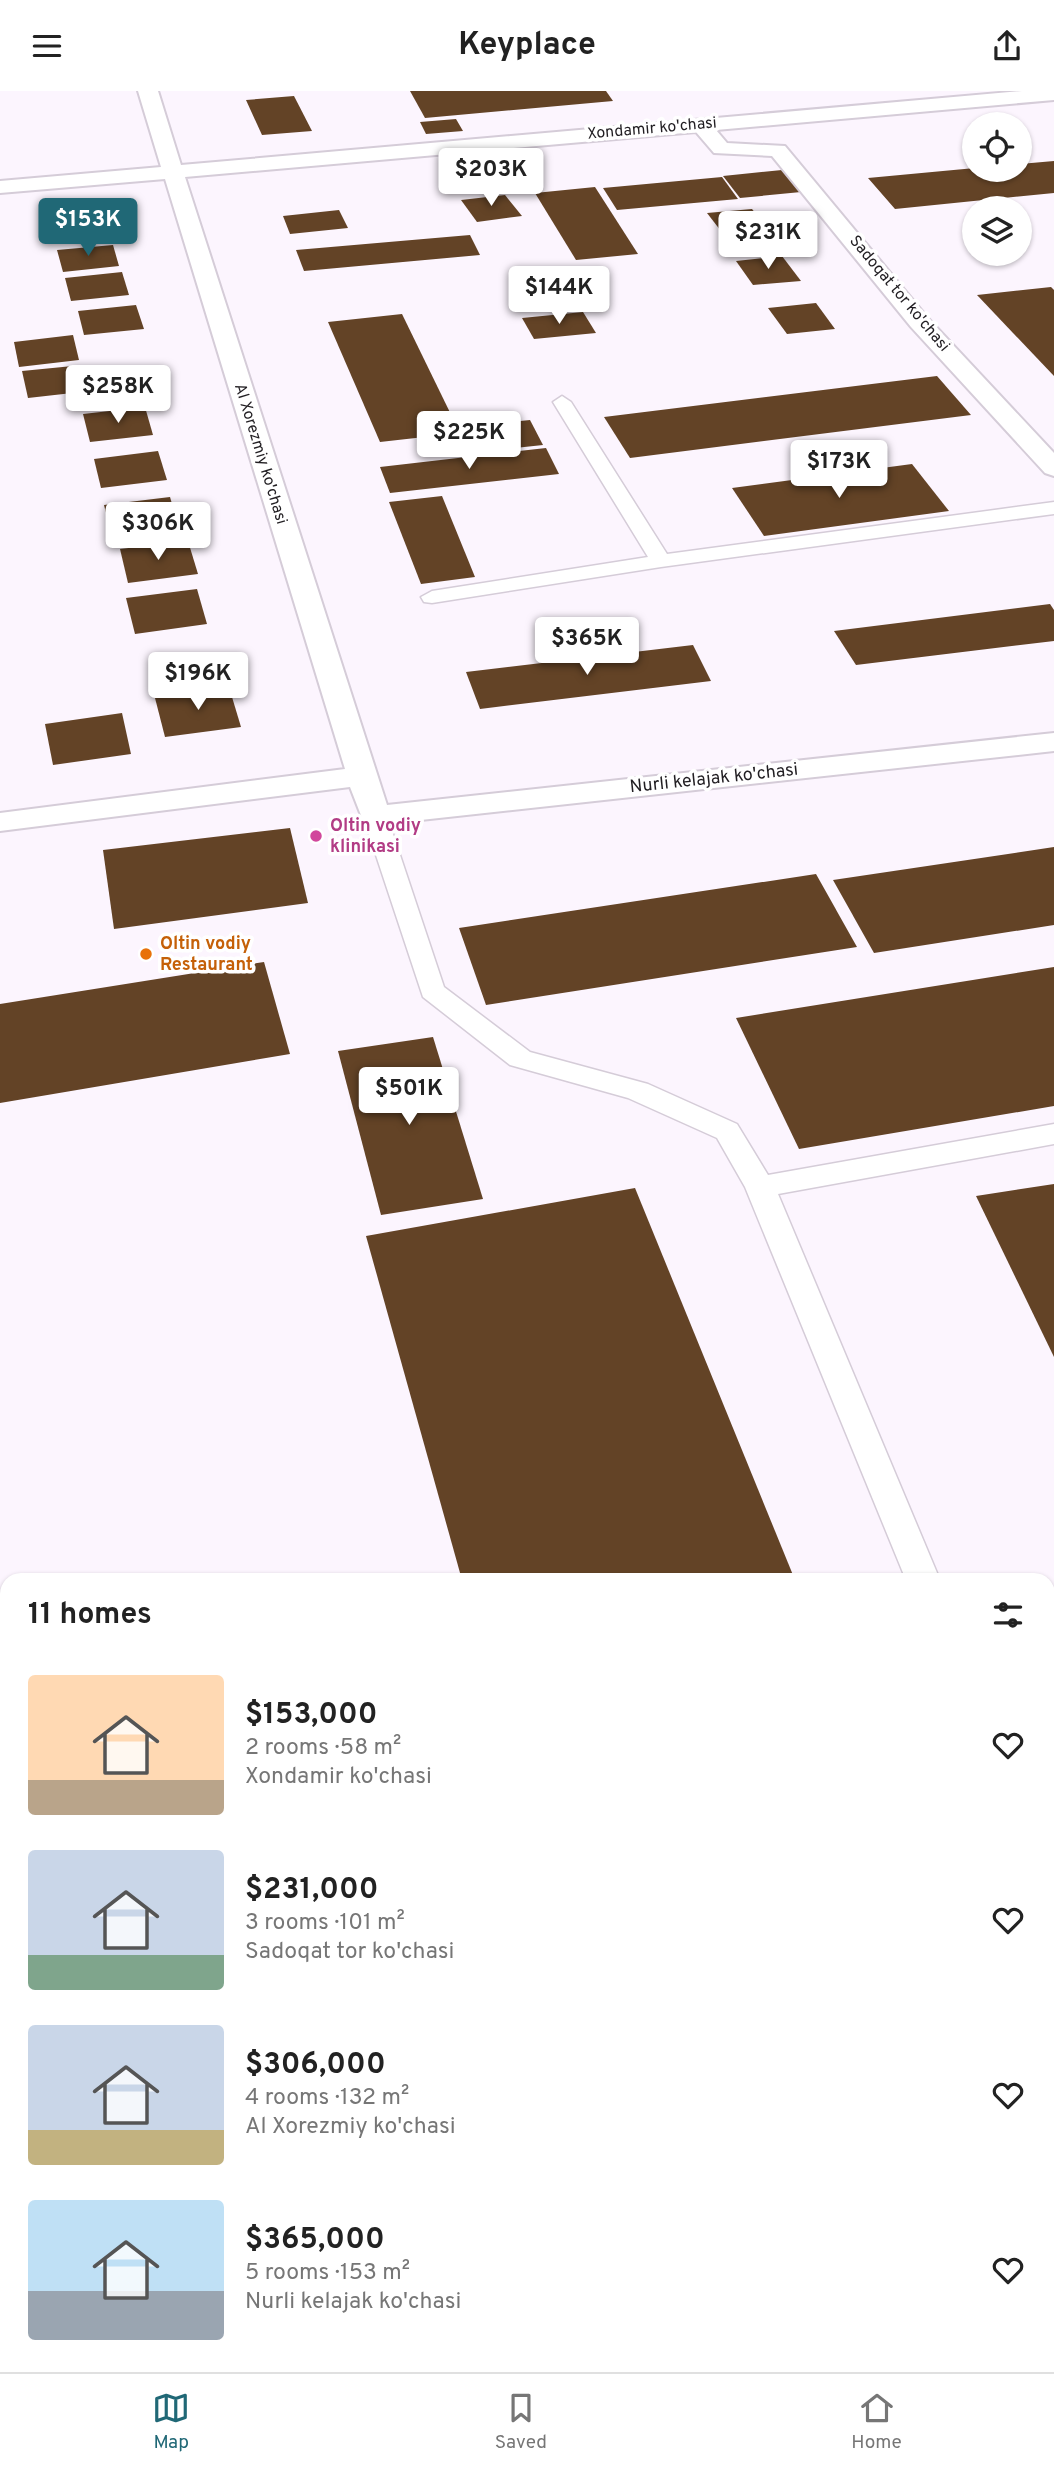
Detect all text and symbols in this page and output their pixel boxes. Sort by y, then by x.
text: Keyplace [458,26,596,66]
icon: menu [28,27,66,65]
icon: share [988,27,1026,65]
map controls [962,112,1032,266]
button: locate [962,112,1032,182]
street label: Xondamir ko'chasi [586,113,718,145]
pin: $203K [442,149,540,208]
text: $203K [454,156,528,185]
button: layers [962,196,1032,266]
pin: $153K [39,199,137,258]
text: $153K [54,206,122,235]
pin: $231K [719,211,817,271]
text: $231K [734,219,802,248]
street label: Sadoqat tor ko'chasi [845,232,953,356]
pin: $144K [510,267,608,326]
text: $144K [525,274,593,303]
pin: $258K [69,365,167,425]
text: $258K [82,373,154,402]
street label: Al Xorezmiy ko'chasi [229,381,291,527]
pin: $225K [420,411,518,471]
text: $225K [433,419,505,448]
pin: $173K [790,441,888,500]
text: $173K [806,448,872,477]
pin: $306K [109,503,207,562]
text: $306K [122,510,194,539]
pin: $365K [538,617,636,677]
text: $365K [551,625,623,654]
pin: $196K [149,653,247,712]
text: $196K [164,660,232,689]
street label: Nurli kelajak ko'chasi [629,759,799,799]
place label: Oltin vodiy klinikasi [330,815,421,859]
marker: Oltin vodiy klinikasi [308,828,324,844]
place label: Oltin vodiy Restaurant [160,933,253,977]
marker: Oltin vodiy Restaurant [138,946,154,962]
pin: $501K [360,1067,458,1127]
text: $501K [375,1075,443,1104]
icon: filters [989,1596,1027,1634]
text: 11 homes [28,1597,152,1634]
text: $153,000 [245,1697,378,1734]
icon: home [84,1703,168,1787]
icon: heart [989,1726,1027,1764]
text: 2 rooms · 58 m² [245,1734,401,1763]
text: Xondamir ko'chasi [245,1763,432,1792]
text: $231,000 [245,1872,379,1909]
icon: home [84,1878,168,1962]
icon: heart [989,1901,1027,1939]
text: 3 rooms · 101 m² [245,1909,405,1938]
text: Sadoqat tor ko'chasi [245,1938,454,1967]
text: $306,000 [245,2047,386,2084]
icon: home [84,2053,168,2137]
icon: heart [989,2076,1027,2114]
text: 4 rooms · 132 m² [245,2084,409,2113]
text: Al Xorezmiy ko'chasi [245,2113,456,2142]
text: $365,000 [245,2222,385,2259]
icon: home [84,2228,168,2312]
icon: heart [989,2251,1027,2289]
text: 5 rooms · 153 m² [245,2259,410,2288]
text: Nurli kelajak ko'chasi [245,2288,461,2317]
tab: Map [152,2389,190,2455]
tab: Saved [495,2389,547,2455]
tab: Home [851,2389,902,2455]

